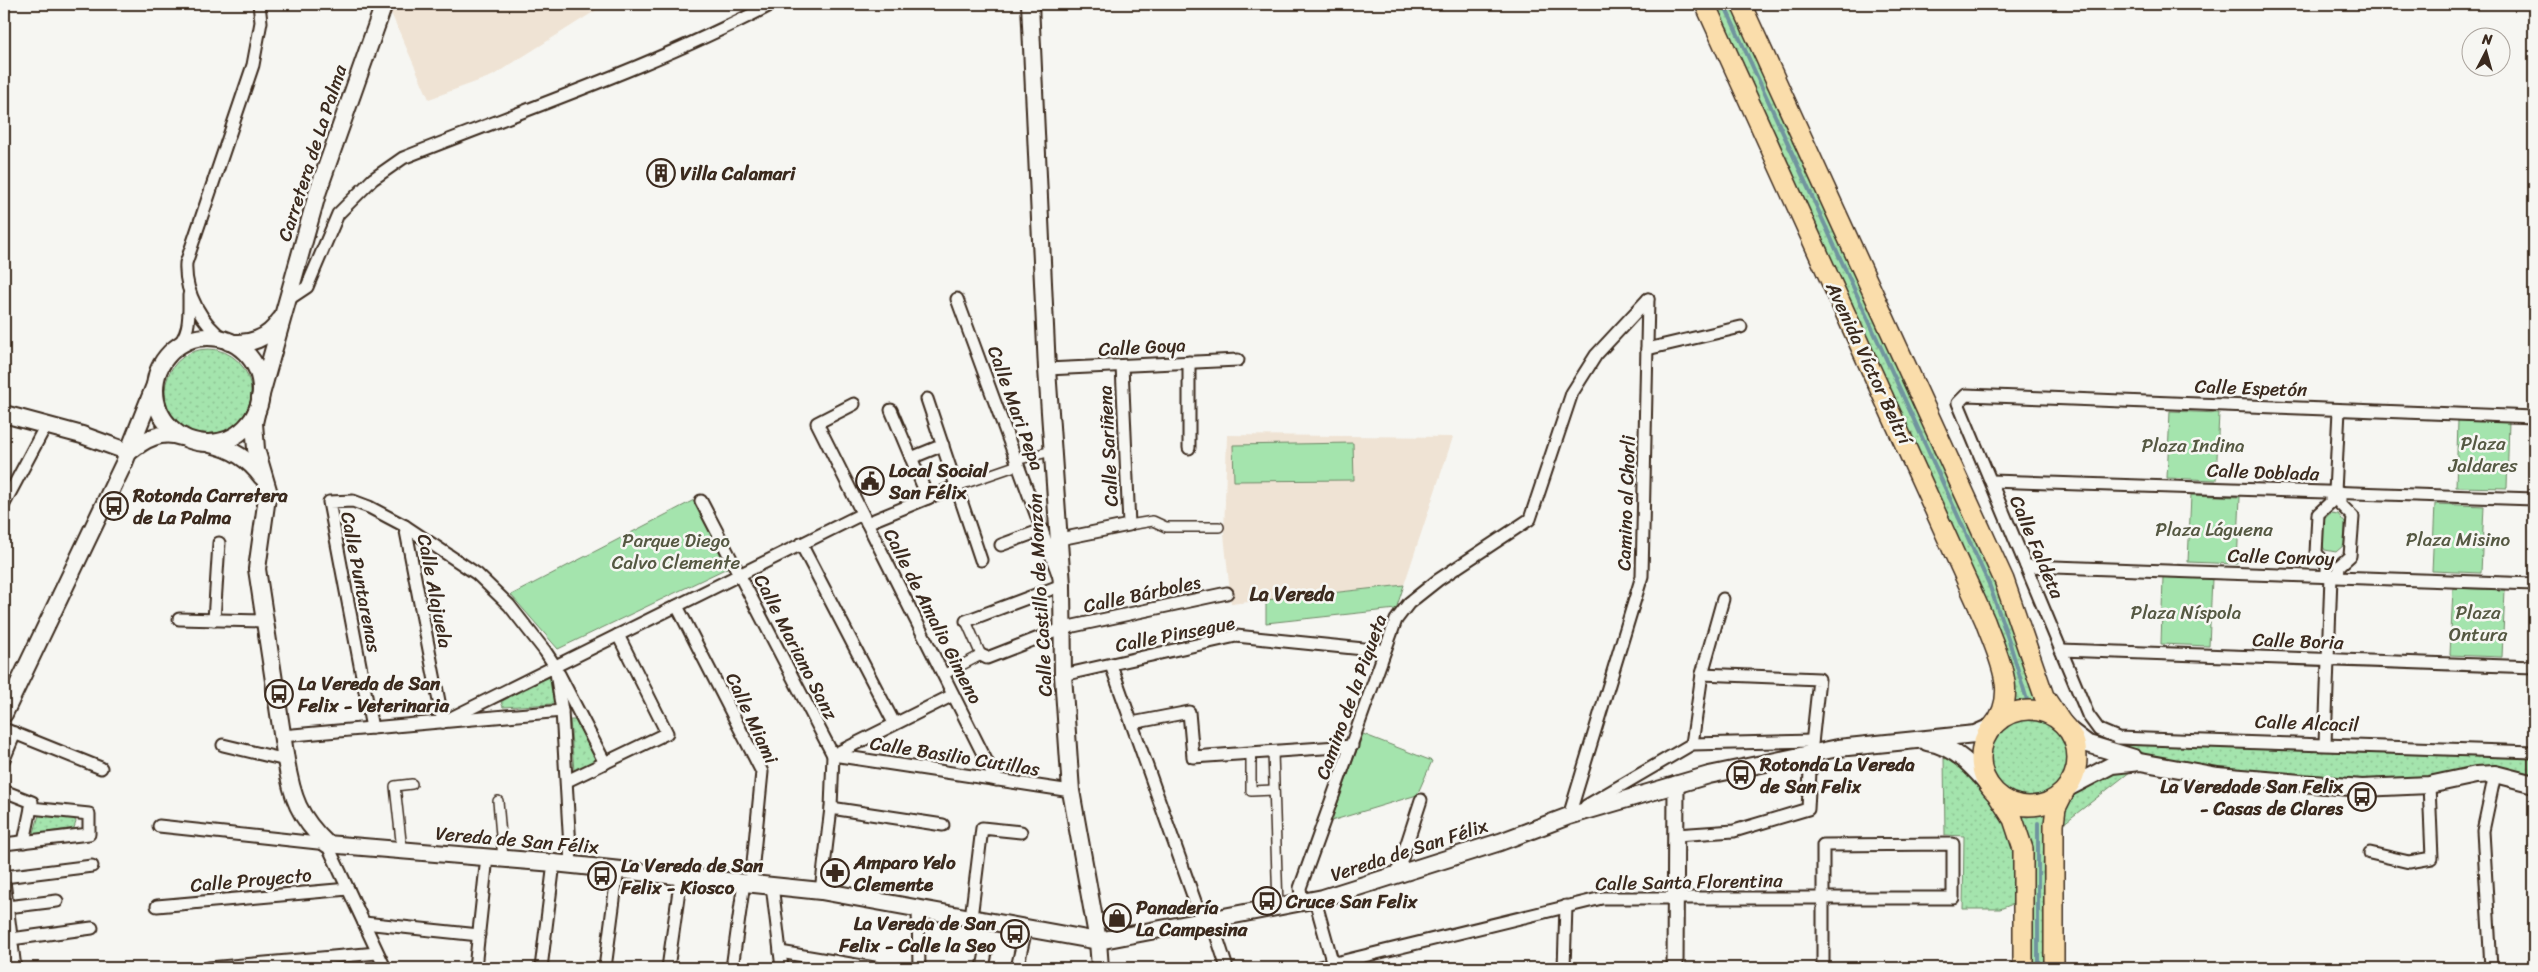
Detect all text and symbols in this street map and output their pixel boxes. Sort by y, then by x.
text: N [2480,27,2494,53]
north arrow [2460,28,2510,78]
street label: Carretera de La Palma [268,60,356,246]
place label: Villa Calamari [680,157,796,190]
building icon: Villa Calamari [646,158,676,188]
street label: Avenida Víctor Beltrí [1816,275,1922,452]
street label: Calle Goya [1097,328,1187,366]
street label: Calle Mari Pepa [978,341,1054,476]
street label: Calle Espetón [2194,370,2308,406]
street label: Calle Sariñena [1088,384,1128,507]
park label: Plaza Jaldares [2447,427,2518,482]
park label: Plaza Indina [2142,429,2245,462]
street label: Camino al Chorli [1607,434,1645,571]
place label: Local Social San Félix [888,454,989,509]
street label: Calle Doblada [2206,454,2320,490]
public building icon: Local Social San Félix [855,466,885,496]
place label: Rotonda Carretera de La Palma [132,479,288,534]
street label: Calle Faldeta [2000,490,2074,604]
bus stop icon: Rotonda Carretera de La Palma [99,491,129,521]
street label: Calle Castillo de Monzón [1018,493,1062,697]
street label: Calle Puntarenas [331,509,391,655]
park label: Plaza Láguena [2155,513,2273,546]
street label: Calle de Amalio Gimeno [874,522,992,710]
park label: Plaza Misino [2406,523,2511,556]
park label: Parque Diego Calvo Clemente [612,524,741,579]
street label: Calle Alajuela [408,531,462,651]
street label: Calle Convoy [2227,539,2335,575]
street label: Calle Bárboles [1080,565,1204,623]
street label: Calle Mariano Sanz [745,568,848,727]
district label: La Vereda [1249,577,1335,612]
park label: Plaza Níspola [2131,596,2242,629]
park label: Plaza Ontura [2449,596,2508,651]
street label: Calle Pinsegue [1112,606,1238,662]
street label: Camino de la Piqueta [1306,609,1396,784]
street label: Calle Boria [2252,623,2345,659]
place label: La Vereda de San Felix - Veterinaria [297,667,449,722]
street label: Calle Miami [716,667,788,770]
bus stop icon: La Vereda de San Felix - Veterinaria [264,679,294,709]
street label: Calle Alcacil [2254,705,2360,741]
street label: Calle Basilio Cutillas [868,726,1042,786]
place label: Rotonda La Vereda de San Felix [1759,748,1915,803]
bus stop icon: Rotonda La Vereda de San Felix [1726,760,1756,790]
place label: La Veredade San Felix - Casas de Clares [2160,770,2344,825]
bus stop icon: La Veredade San Felix - Casas de Clares [2347,782,2377,812]
street label: Vereda de San Félix [1326,809,1492,891]
street label: Vereda de San Félix [434,816,600,864]
place label: Amparo Yelo Clemente [853,846,956,901]
place label: La Vereda de San Felix - Kiosco [620,849,764,904]
street label: Calle Proyecto [189,858,313,902]
pharmacy icon: Amparo Yelo Clemente [820,858,850,888]
bus stop icon: La Vereda de San Felix - Kiosco [587,861,617,891]
street label: Calle Santa Florentina [1595,864,1783,900]
place label: Cruce San Felix [1285,885,1419,918]
bus stop icon: Cruce San Felix [1252,886,1282,916]
place label: Panadería La Campesina [1136,891,1248,946]
shop icon: Panadería La Campesina [1102,903,1132,933]
place label: La Vereda de San Felix - Calle la Seo [838,907,997,962]
bus stop icon: La Vereda de San Felix - Calle la Seo [1000,919,1030,949]

